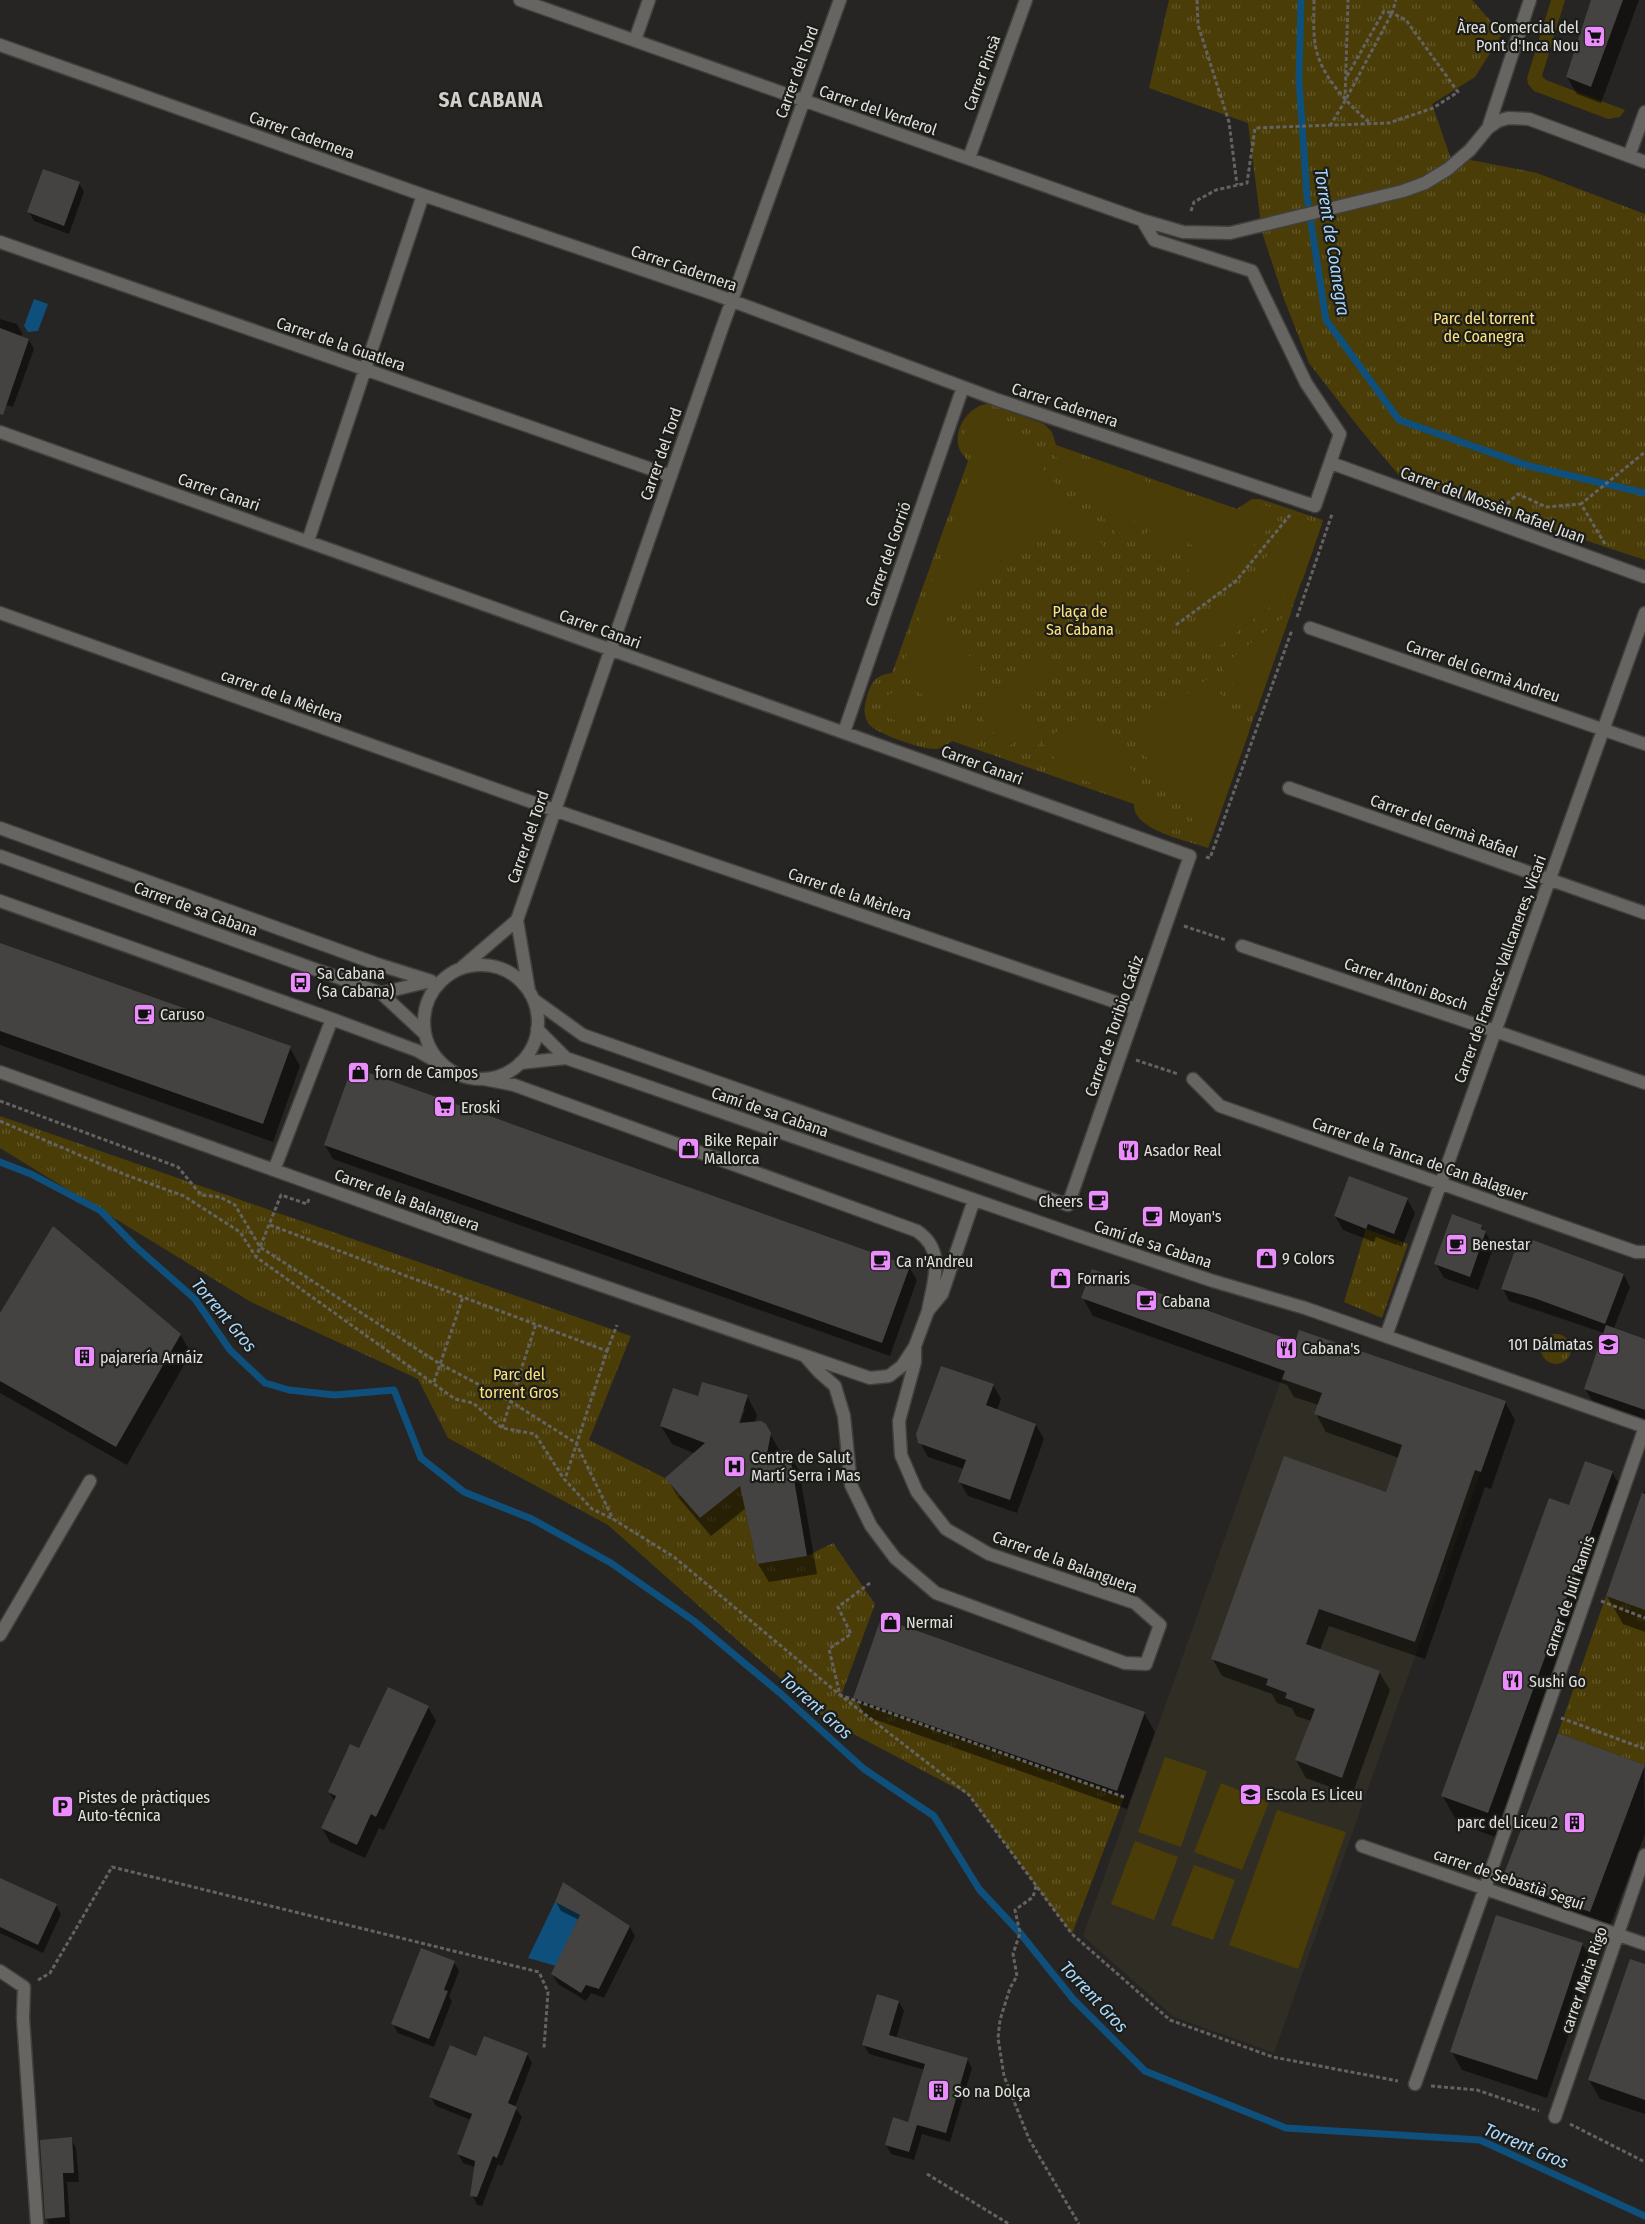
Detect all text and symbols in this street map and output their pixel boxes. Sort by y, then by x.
place label: Àrea Comercial del Pont d'Inca Nou [1457,18,1579,55]
street label: Carrer del Tord [772,23,822,121]
supermarket icon: Àrea Comercial del Pont d'Inca Nou [1583,24,1607,48]
street label: Carrer Pinsà [960,32,1005,113]
street label: Carrer del Verderol [817,81,939,139]
district label: SA CABANA [439,87,544,113]
street label: Carrer Cadernera [247,107,358,163]
water label: Torrent de Coanegra [1309,167,1355,317]
street label: Carrer Cadernera [628,241,740,295]
park label: Parc del torrent de Coanegra [1433,309,1535,346]
street label: Carrer de la Guatlera [274,313,408,375]
street label: Carrer Cadernera [1009,379,1121,431]
street label: Carrer del Tord [636,405,686,503]
street label: Carrer del Mossèn Rafael Juan [1398,463,1588,547]
street label: Carrer Canari [175,469,263,515]
street label: Carrer del Gorrió [861,499,915,609]
park label: Plaça de Sa Cabana [1046,602,1114,639]
street label: Carrer Canari [557,605,643,653]
street label: Carrer del Germà Andreu [1403,636,1563,706]
street label: carrer de la Mèrlera [218,665,346,727]
street label: Carrer Canari [939,741,1025,789]
street label: Carrer del Tord [503,788,553,886]
street label: Carrer del Germà Rafael [1368,790,1520,862]
street label: Carrer de Francesc Vallcaneres, Vicari [1450,852,1550,1086]
street label: Carrer de la Mèrlera [786,864,915,924]
street label: Carrer de sa Cabana [131,878,261,940]
street label: Carrer de Toribio Cádiz [1081,953,1147,1099]
street label: Carrer Antoni Bosch [1342,954,1470,1014]
place label: Sa Cabana (Sa Cabana) [317,964,395,1001]
bus stop icon: Sa Cabana (Sa Cabana) [289,970,313,994]
cafe icon: Caruso [132,1002,156,1026]
place label: Caruso [160,1005,205,1024]
shop icon: forn de Campos [347,1060,371,1084]
place label: forn de Campos [375,1063,478,1082]
street label: Camí de sa Cabana [709,1083,831,1141]
supermarket icon: Eroski [433,1095,457,1119]
place label: Eroski [461,1098,500,1117]
street label: Carrer de la Tanca de Can Balaguer [1310,1113,1531,1205]
place label: Bike Repair Mallorca [704,1131,778,1168]
shop icon: Bike Repair Mallorca [676,1137,700,1161]
restaurant icon: Asador Real [1116,1138,1140,1162]
place label: Asador Real [1144,1141,1221,1160]
street label: Carrer de la Balanguera [332,1165,482,1235]
cafe icon: Cheers [1087,1189,1111,1213]
place label: Cheers [1039,1192,1083,1211]
cafe icon: Moyan's [1141,1204,1165,1228]
place label: Moyan's [1169,1207,1222,1226]
street label: Camí de sa Cabana [1092,1216,1214,1272]
cafe icon: Benestar [1444,1232,1468,1256]
place label: Benestar [1472,1235,1531,1254]
shop icon: 9 Colors [1254,1246,1278,1270]
cafe icon: Ca n'Andreu [868,1249,892,1273]
place label: 9 Colors [1282,1249,1335,1268]
place label: Ca n'Andreu [896,1252,973,1271]
shop icon: Fornaris [1049,1266,1073,1290]
place label: Fornaris [1077,1269,1130,1288]
water label: Torrent Gros [187,1274,261,1357]
cafe icon: Cabana [1134,1289,1158,1313]
place label: Cabana [1162,1292,1210,1311]
school or university icon: 101 Dálmatas [1597,1332,1621,1356]
place label: 101 Dálmatas [1508,1335,1593,1354]
restaurant icon: Cabana's [1274,1336,1298,1360]
place label: Cabana's [1302,1339,1360,1358]
building icon: pajarería Arnáiz [72,1345,96,1369]
place label: pajarería Arnáiz [100,1348,203,1367]
park label: Parc del torrent Gros [479,1365,559,1402]
place label: Centre de Salut Martí Serra i Mas [751,1448,861,1485]
hospital icon: Centre de Salut Martí Serra i Mas [723,1454,747,1478]
street label: Carrer de la Balanguera [990,1527,1140,1597]
street label: carrer de Juli Ramis [1539,1533,1599,1659]
shop icon: Nermai [878,1610,902,1634]
place label: Nermai [906,1613,953,1632]
water label: Torrent Gros [775,1668,857,1744]
restaurant icon: Sushi Go [1501,1669,1525,1693]
place label: Sushi Go [1529,1672,1586,1691]
school or university icon: Escola Es Liceu [1238,1782,1262,1806]
place label: Escola Es Liceu [1266,1785,1363,1804]
place label: Pistes de pràctiques Auto-técnica [78,1788,210,1825]
parking icon: Pistes de pràctiques Auto-técnica [50,1794,74,1818]
building icon: parc del Liceu 2 [1562,1810,1586,1834]
place label: parc del Liceu 2 [1457,1813,1558,1832]
street label: carrer de Sebastià Seguí [1431,1844,1587,1914]
street label: carrer Maria Rigo [1557,1924,1611,2036]
water label: Torrent Gros [1055,1957,1133,2038]
building icon: So na Dolça [926,2079,950,2103]
place label: So na Dolça [954,2082,1031,2101]
water label: Torrent Gros [1480,2118,1572,2174]

